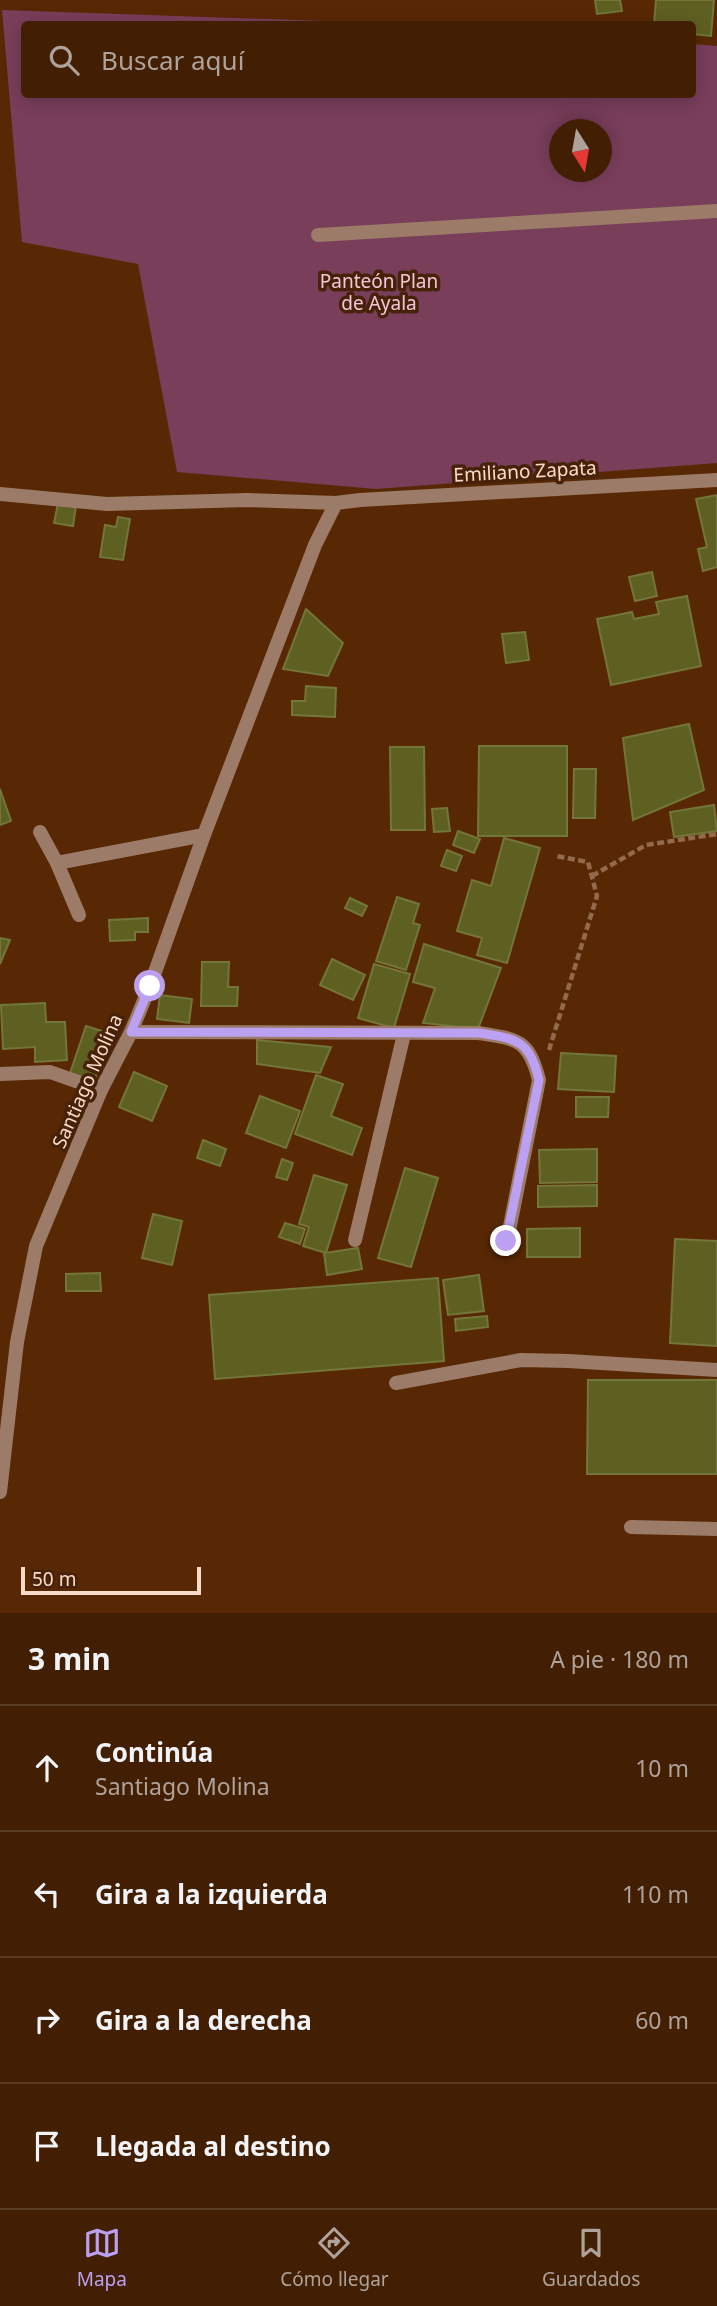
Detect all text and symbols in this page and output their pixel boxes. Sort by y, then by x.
search box [21,21,696,98]
icon: search [45,41,83,79]
text: Buscar aquí [101,42,244,78]
north arrow [549,119,612,182]
park label: Panteón Plan de Ayala [320,268,438,316]
street label: Emiliano Zapata [453,454,597,488]
route start [134,970,165,1001]
street label: Santiago Molina [46,1010,128,1152]
route end [490,1225,521,1256]
scale bar [21,1564,201,1596]
text: 50 m [32,1566,76,1592]
text: 3 min [28,1638,111,1679]
text: A pie · 180 m [550,1643,689,1675]
text: Continúa [95,1734,213,1770]
icon: ahead [28,1749,66,1787]
text: 10 m [635,1752,689,1784]
text: Santiago Molina [95,1770,270,1802]
icon: left [28,1875,66,1913]
text: Gira a la izquierda [95,1876,328,1912]
text: 110 m [622,1878,689,1910]
icon: right [28,2001,66,2039]
text: Gira a la derecha [95,2002,312,2038]
text: 60 m [635,2004,689,2036]
icon: arrive [28,2127,66,2165]
text: Llegada al destino [95,2128,331,2164]
tab: Mapa [77,2224,127,2292]
tab: Cómo llegar [280,2224,389,2292]
tab: Guardados [542,2224,640,2292]

